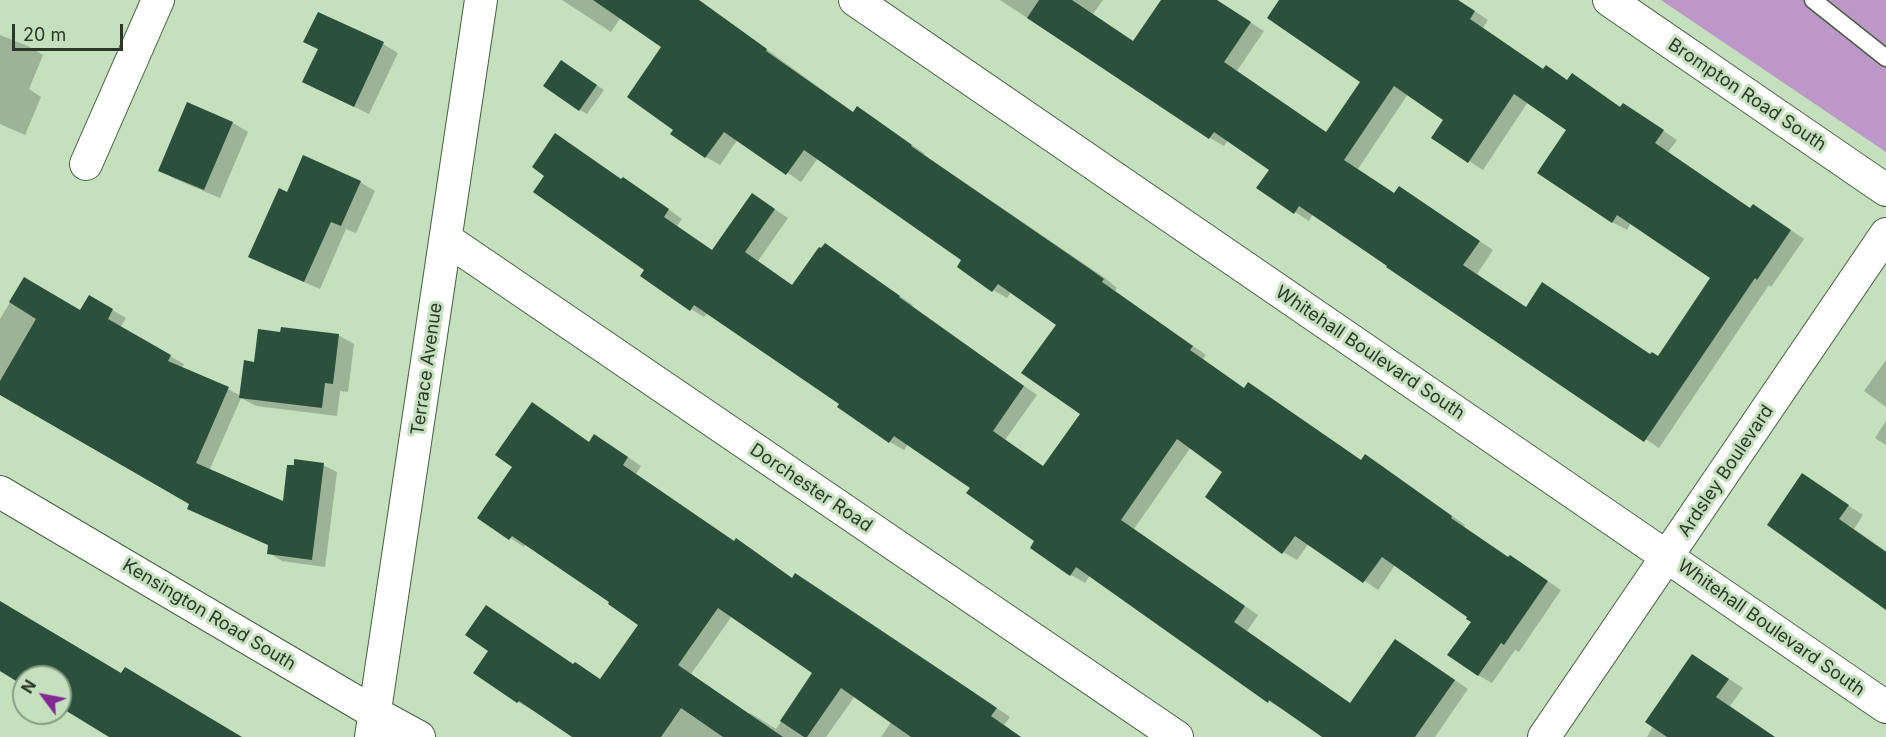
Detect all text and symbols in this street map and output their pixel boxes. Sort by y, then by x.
scale bar [15,12,126,50]
text: 20 m [23,24,66,45]
street label: Brompton Road South [1664,34,1830,156]
street label: Whitehall Boulevard South [1271,282,1469,424]
street label: Terrace Avenue [407,301,447,437]
street label: Ardsley Boulevard [1674,401,1778,541]
street label: Dorchester Road [746,439,876,537]
street label: Kensington Road South [118,555,300,675]
street label: Whitehall Boulevard South [1673,555,1869,701]
north arrow [12,665,72,725]
text: N [17,676,40,697]

